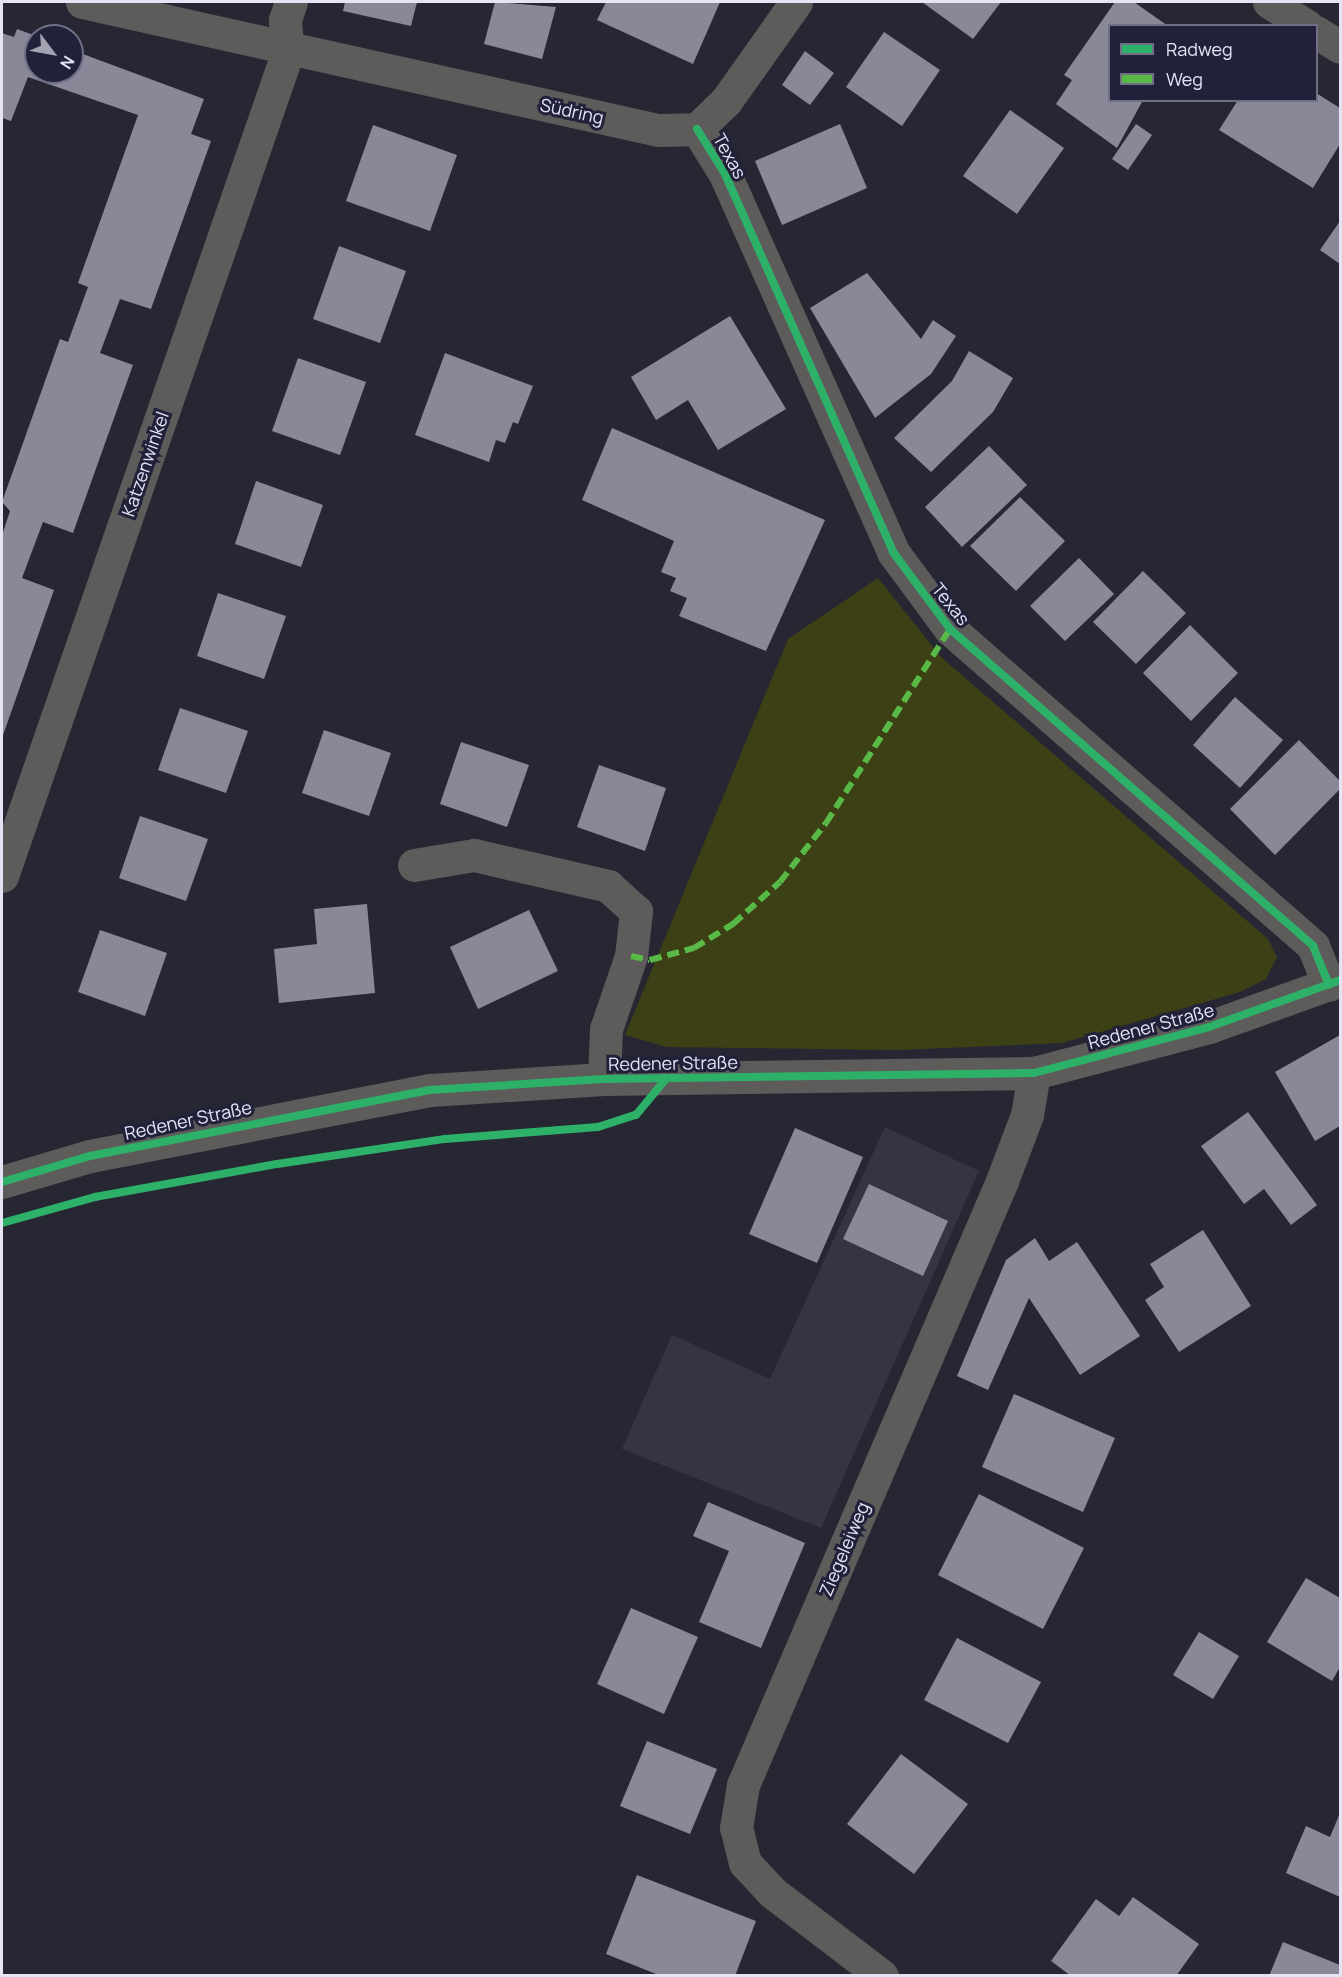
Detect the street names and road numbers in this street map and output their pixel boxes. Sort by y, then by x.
street label: Südring [538,94,606,128]
street label: Texas [709,130,751,182]
street label: Katzenwinkel [117,409,173,519]
street label: Texas [927,579,975,629]
street label: Redener Straße [1086,999,1216,1053]
street label: Redener Straße [608,1051,738,1075]
street label: Redener Straße [122,1096,254,1144]
street label: Ziegeleiweg [814,1499,874,1599]

